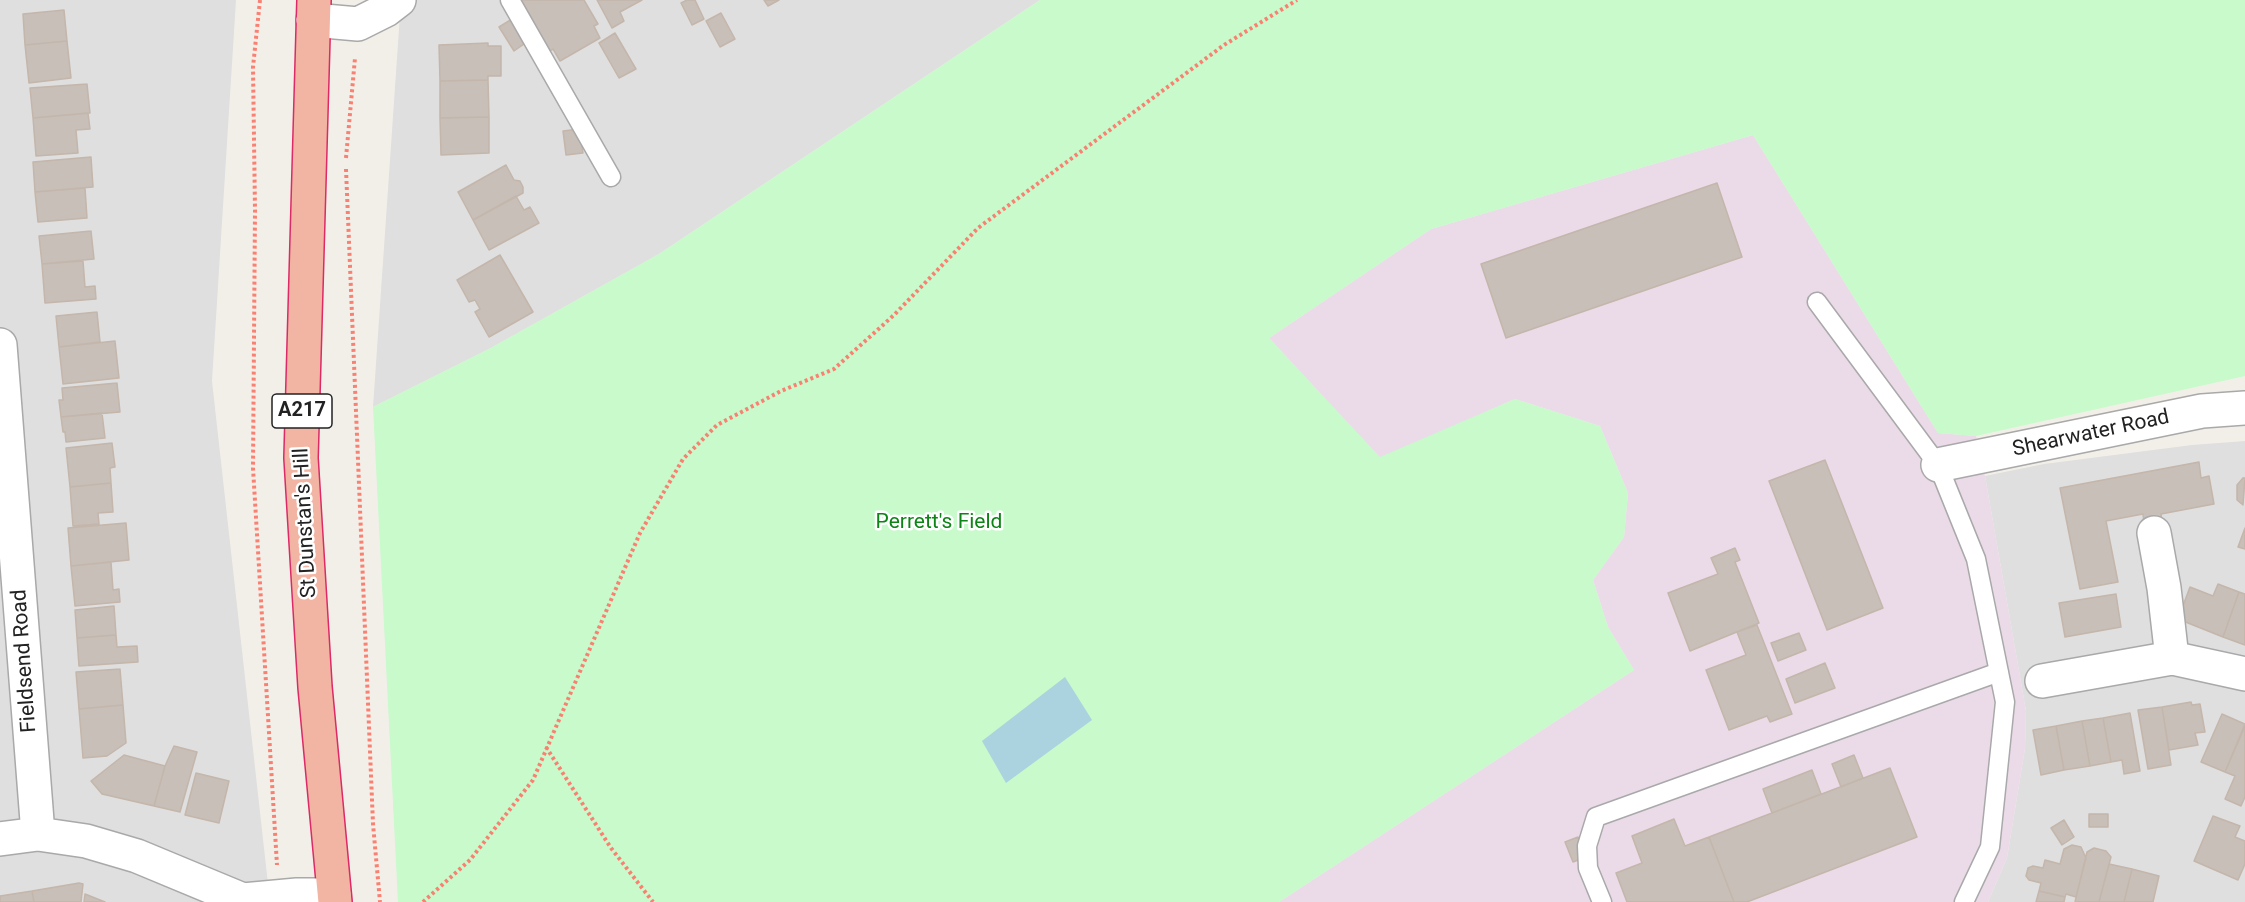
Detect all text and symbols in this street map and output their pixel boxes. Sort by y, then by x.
road number: A217 [272,394,332,428]
street label: Shearwater Road [2010,405,2172,463]
street label: St Dunstan's Hill [289,447,323,599]
park label: Perrett's Field [876,510,1002,536]
street label: Fieldsend Road [7,588,43,734]

